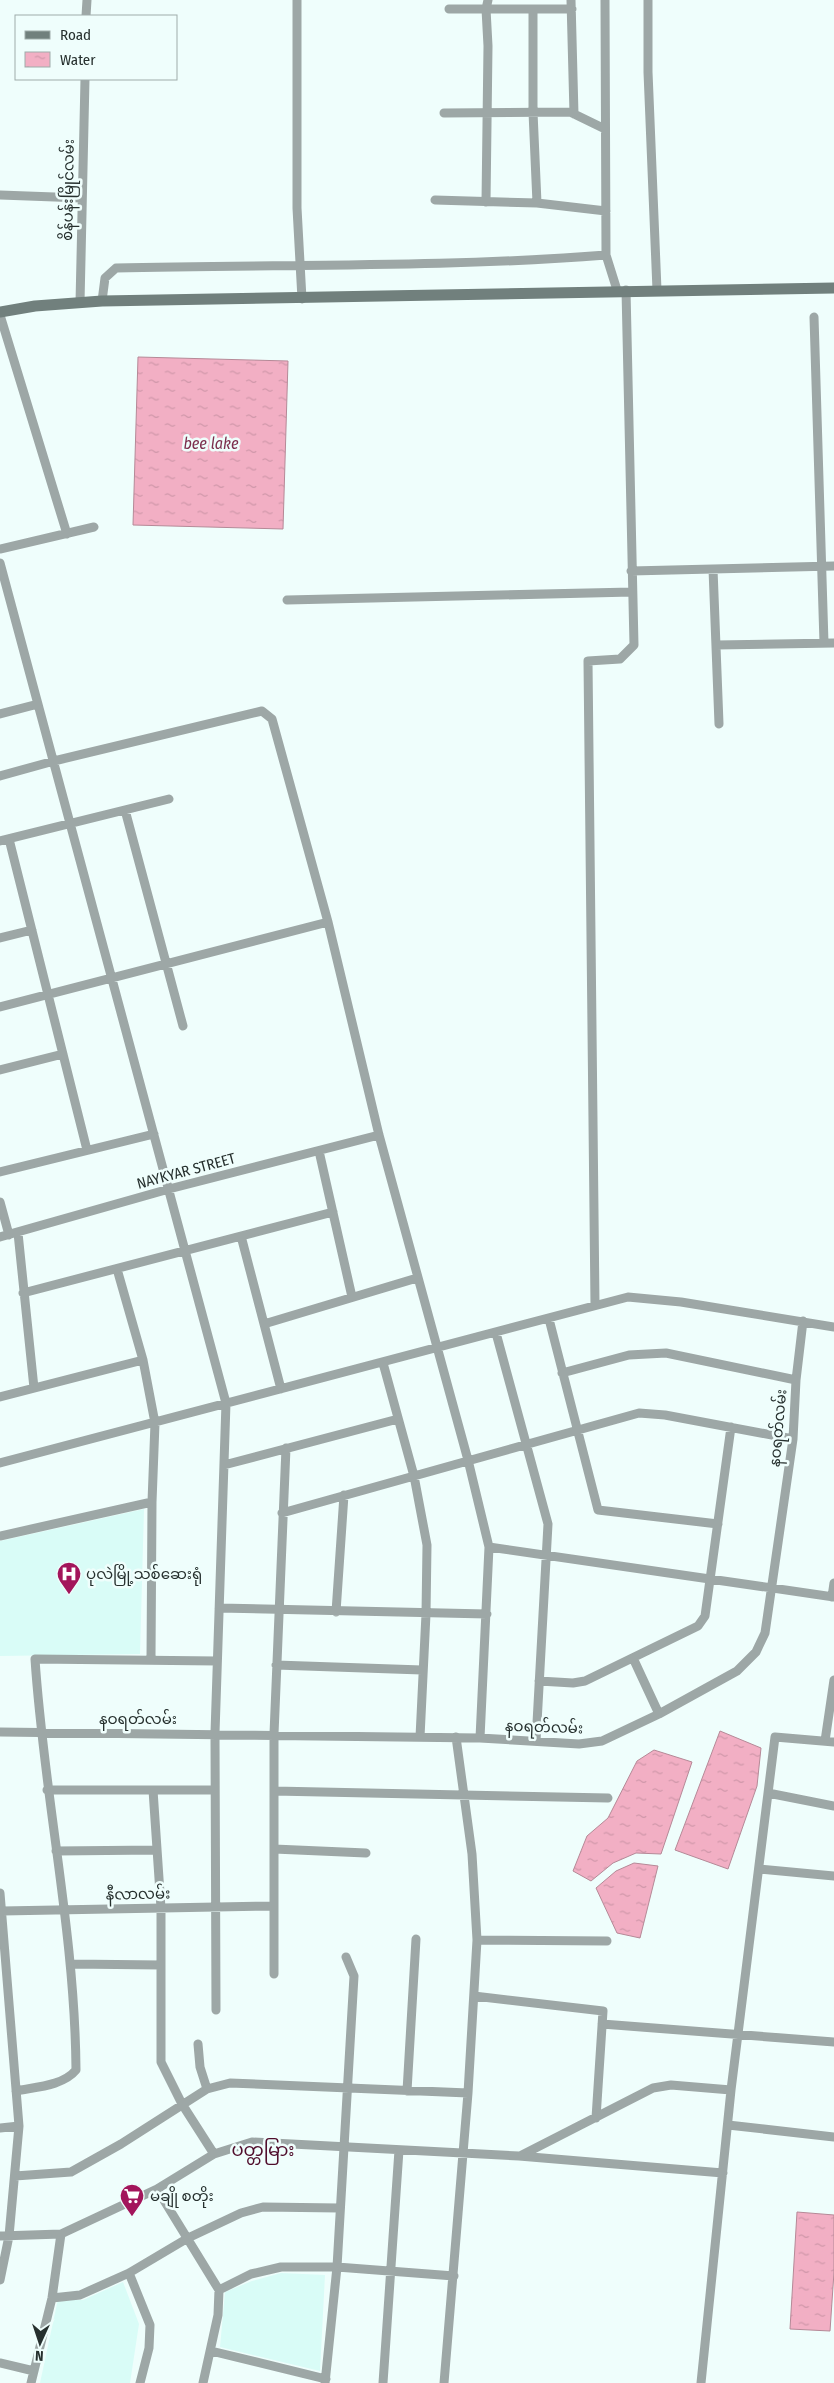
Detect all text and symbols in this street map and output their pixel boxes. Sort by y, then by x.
legend [15,15,178,80]
text: Road [60,26,91,44]
text: Water [60,51,96,69]
street label: စိန်ပန်းမြိုင်လမ်း [57,139,81,241]
water label: bee lake [183,434,239,453]
street label: NAYKYAR STREET [135,1149,237,1193]
street label: နဝရတ်လမ်း [765,1388,793,1468]
hospital icon: ပုလဲမြို့သစ်ဆေးရုံ [56,1561,82,1595]
place label: ပုလဲမြို့သစ်ဆေးရုံ [86,1564,202,1586]
street label: နဝရတ်လမ်း [99,1709,177,1731]
street label: နဝရတ်လမ်း [505,1716,583,1740]
street label: နီလာလမ်း [106,1883,170,1907]
district label: ပတ္တမြား [231,2138,295,2165]
supermarket icon: မချို စတိုး [119,2183,145,2217]
place label: မချို စတိုး [150,2186,214,2208]
north arrow [15,2318,65,2368]
text: N [35,2347,44,2364]

